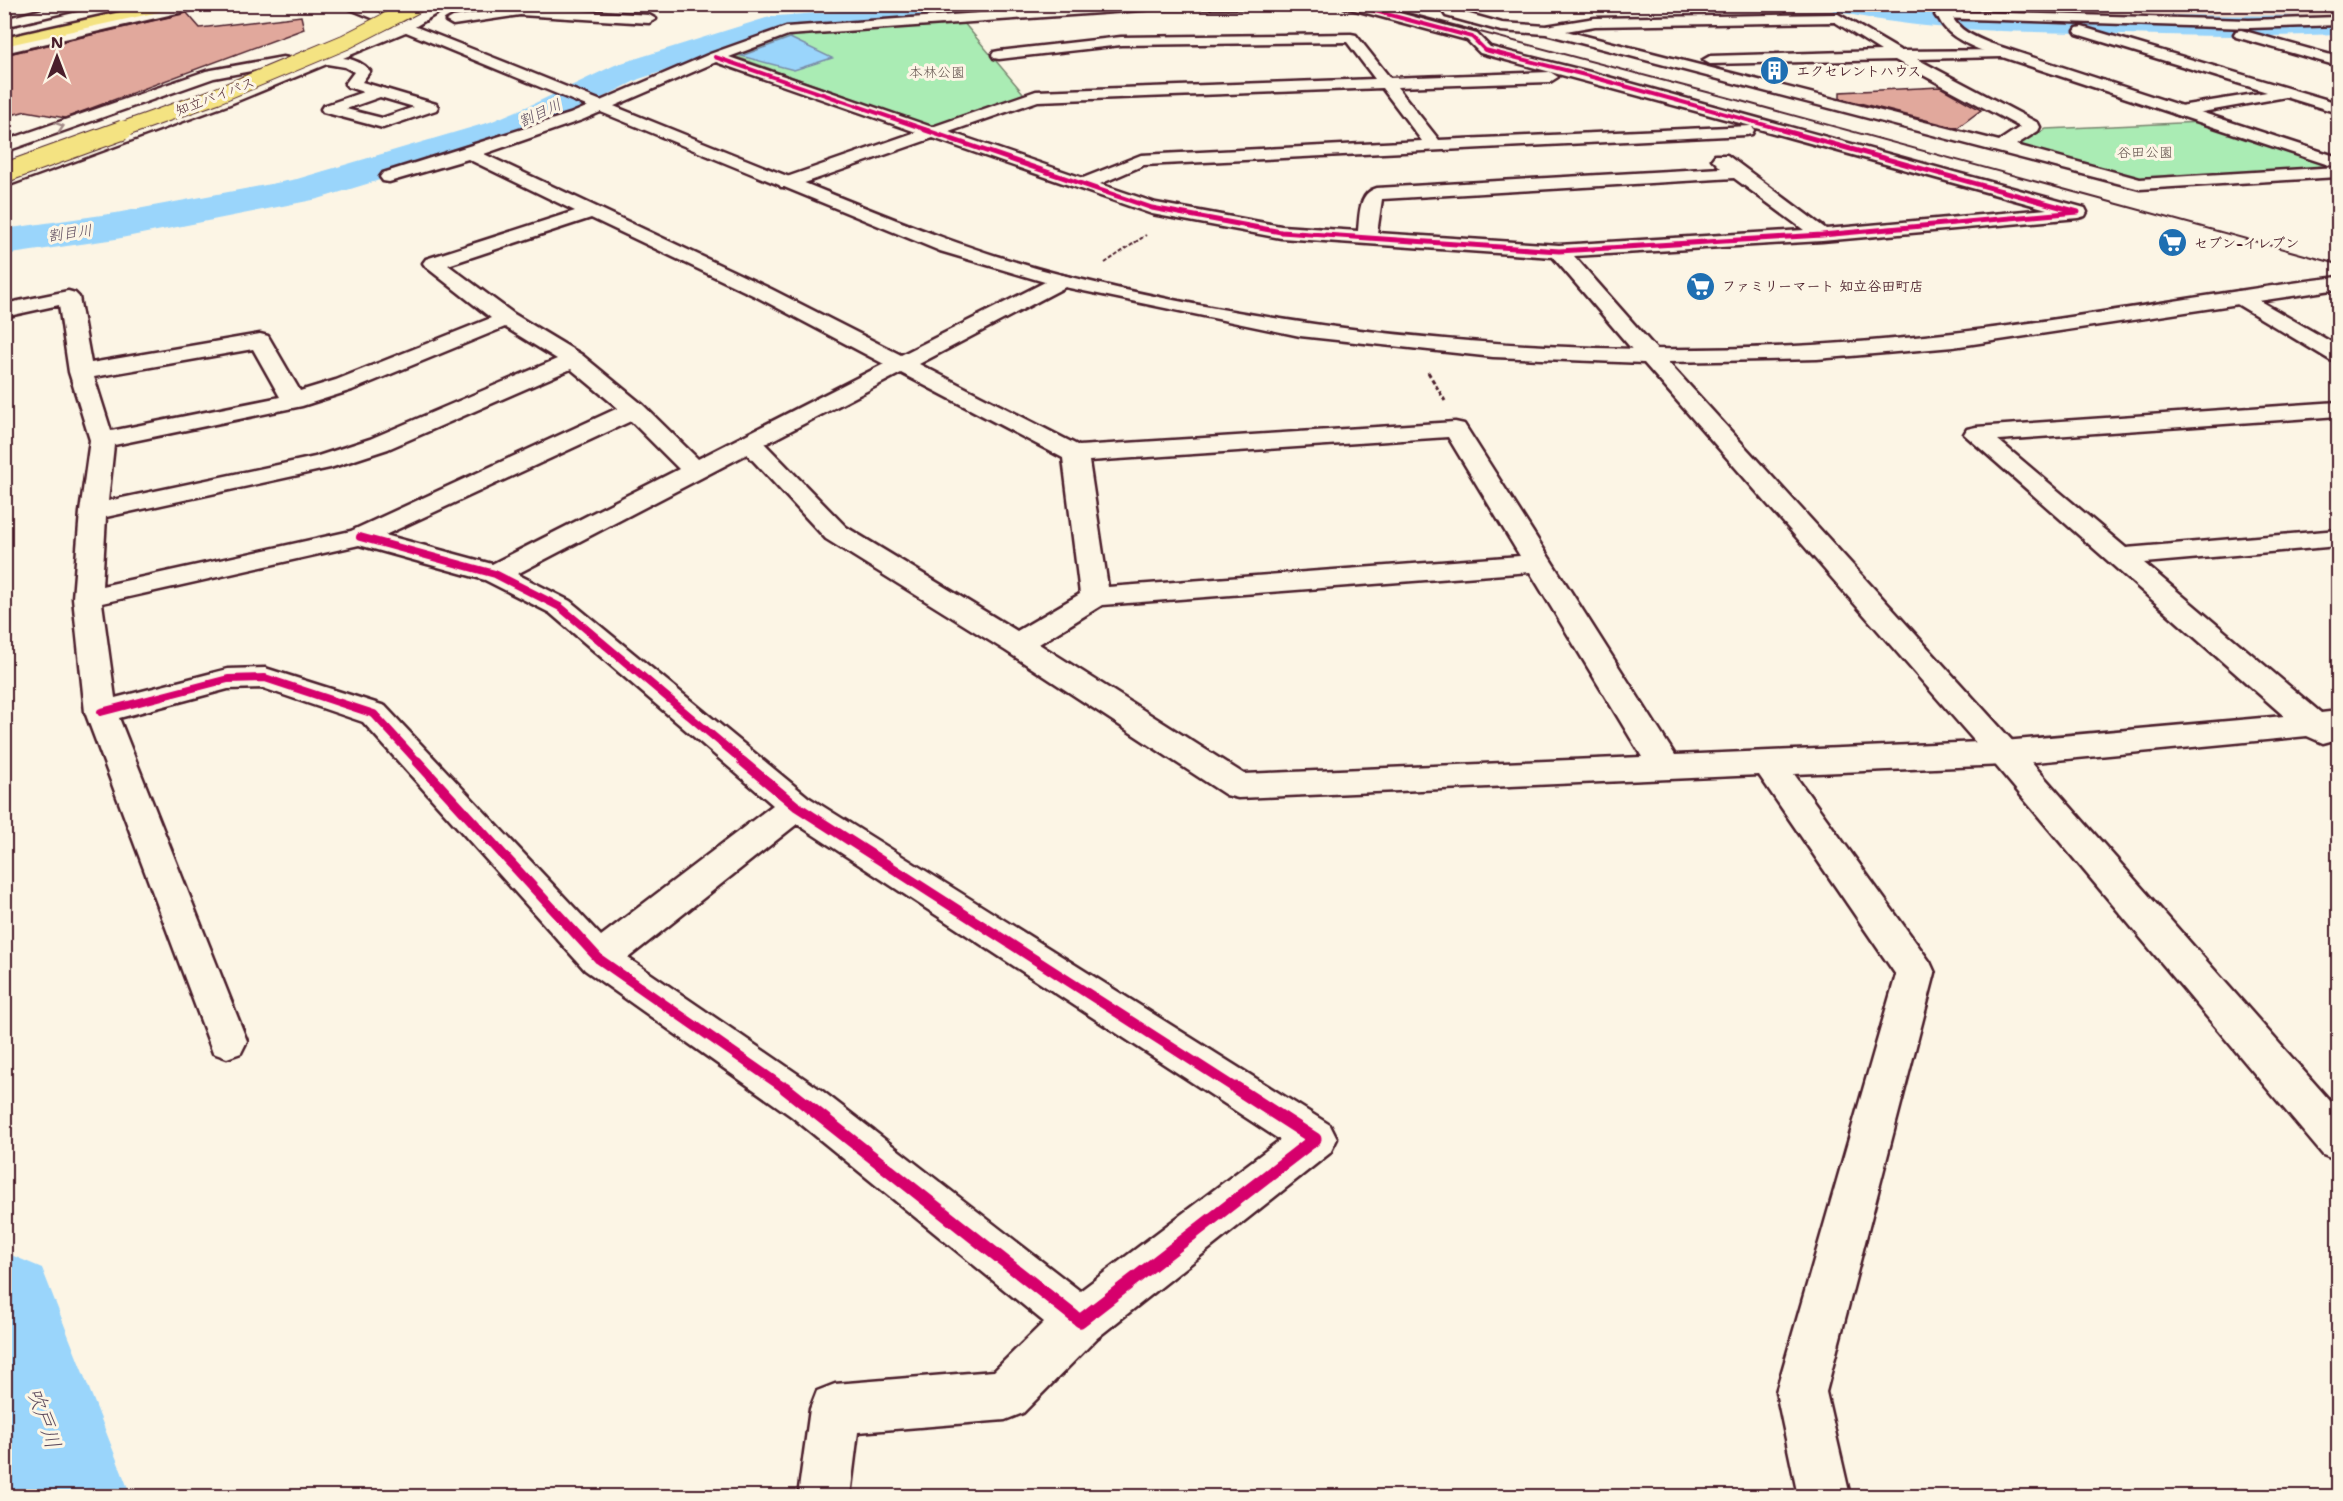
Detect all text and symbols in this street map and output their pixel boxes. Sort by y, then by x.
north arrow [27,27,87,87]
text: N [51,32,63,53]
building icon: エクセレントハウス [1759,55,1791,87]
place label: エクセレントハウス [1796,62,1921,80]
park label: 本林公園 [909,63,965,81]
street label: 知立バイパス [173,73,257,119]
water label: 割目川 [515,94,565,132]
one-way arrow [54,122,65,135]
park label: 谷田公園 [2117,143,2173,161]
water label: 割目川 [46,220,94,246]
supermarket icon: セブン-イレブン [2157,227,2189,259]
place label: セブン-イレブン [2194,234,2299,252]
supermarket icon: ファミリーマート 知立谷田町店 [1685,270,1717,302]
place label: ファミリーマート 知立谷田町店 [1722,277,1923,295]
water label: 吹戸川 [21,1384,67,1452]

